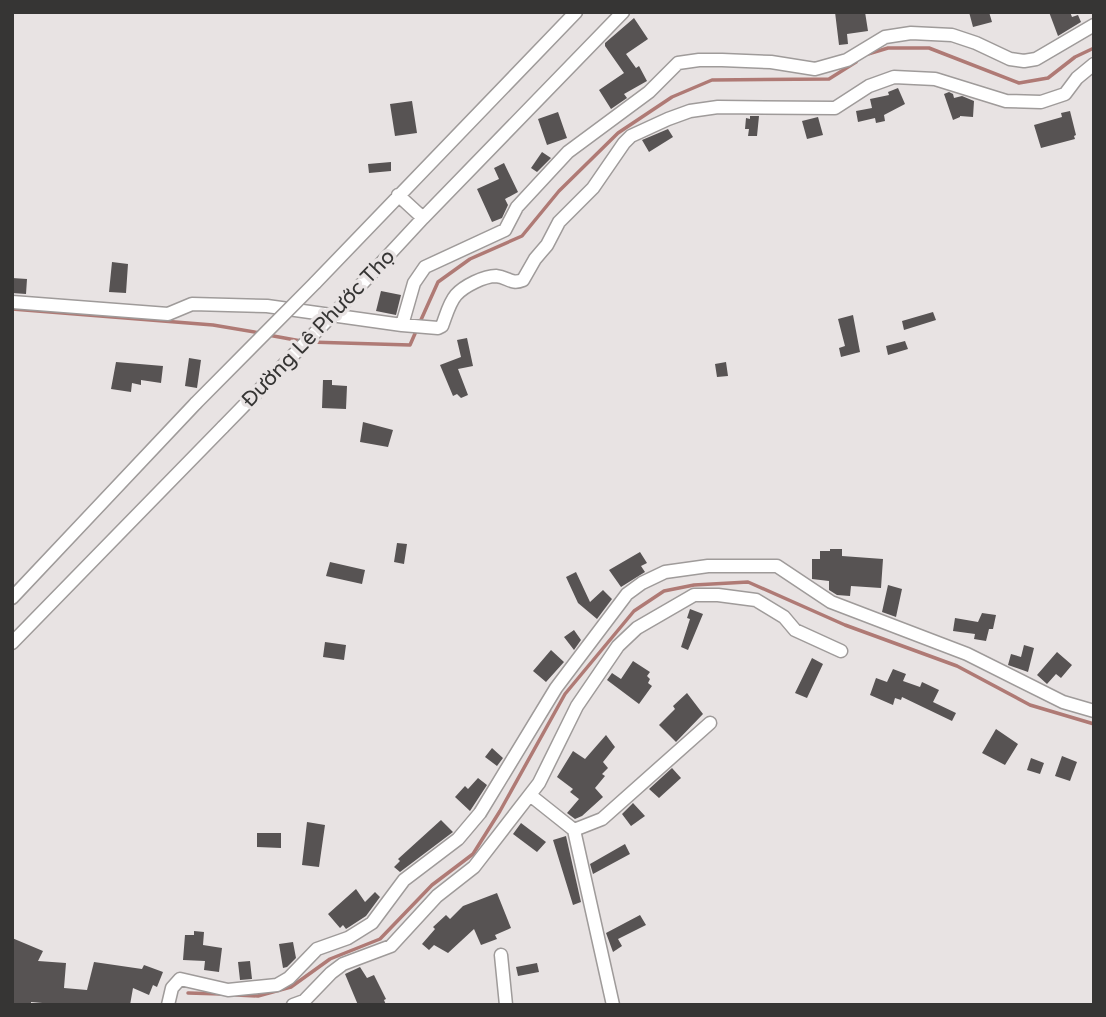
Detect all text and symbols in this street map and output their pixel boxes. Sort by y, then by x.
street label: Đường Lê Phước Thọ [237,244,400,412]

